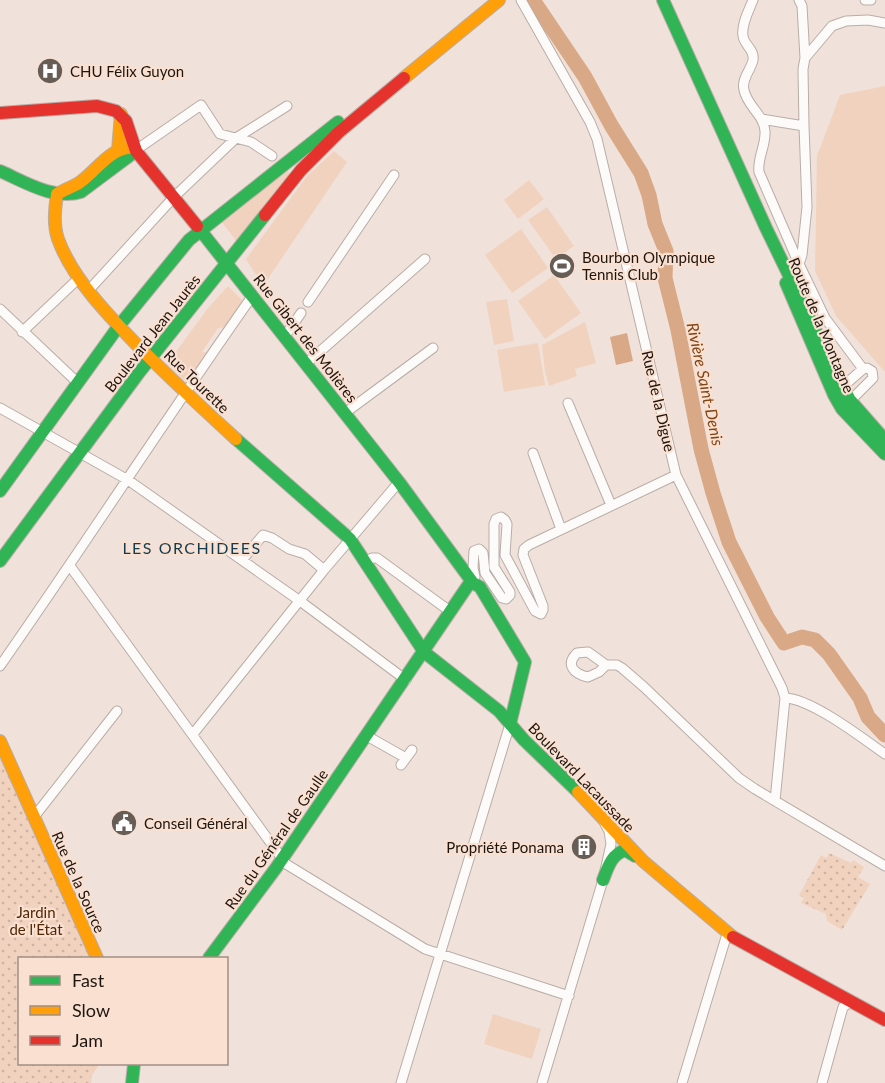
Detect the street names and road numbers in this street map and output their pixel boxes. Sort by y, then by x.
street label: Route de la Montagne [785,255,859,395]
street label: Rue Gibert des Molières [250,270,362,406]
street label: Boulevard Jean Jaurès [100,271,204,395]
street label: Rue Tourette [161,345,233,417]
street label: Rue de la Digue [639,349,679,453]
street label: Boulevard Lacaussade [525,719,639,835]
street label: Rue du Général de Gaulle [221,765,331,913]
street label: Rue de la Source [49,828,109,936]

